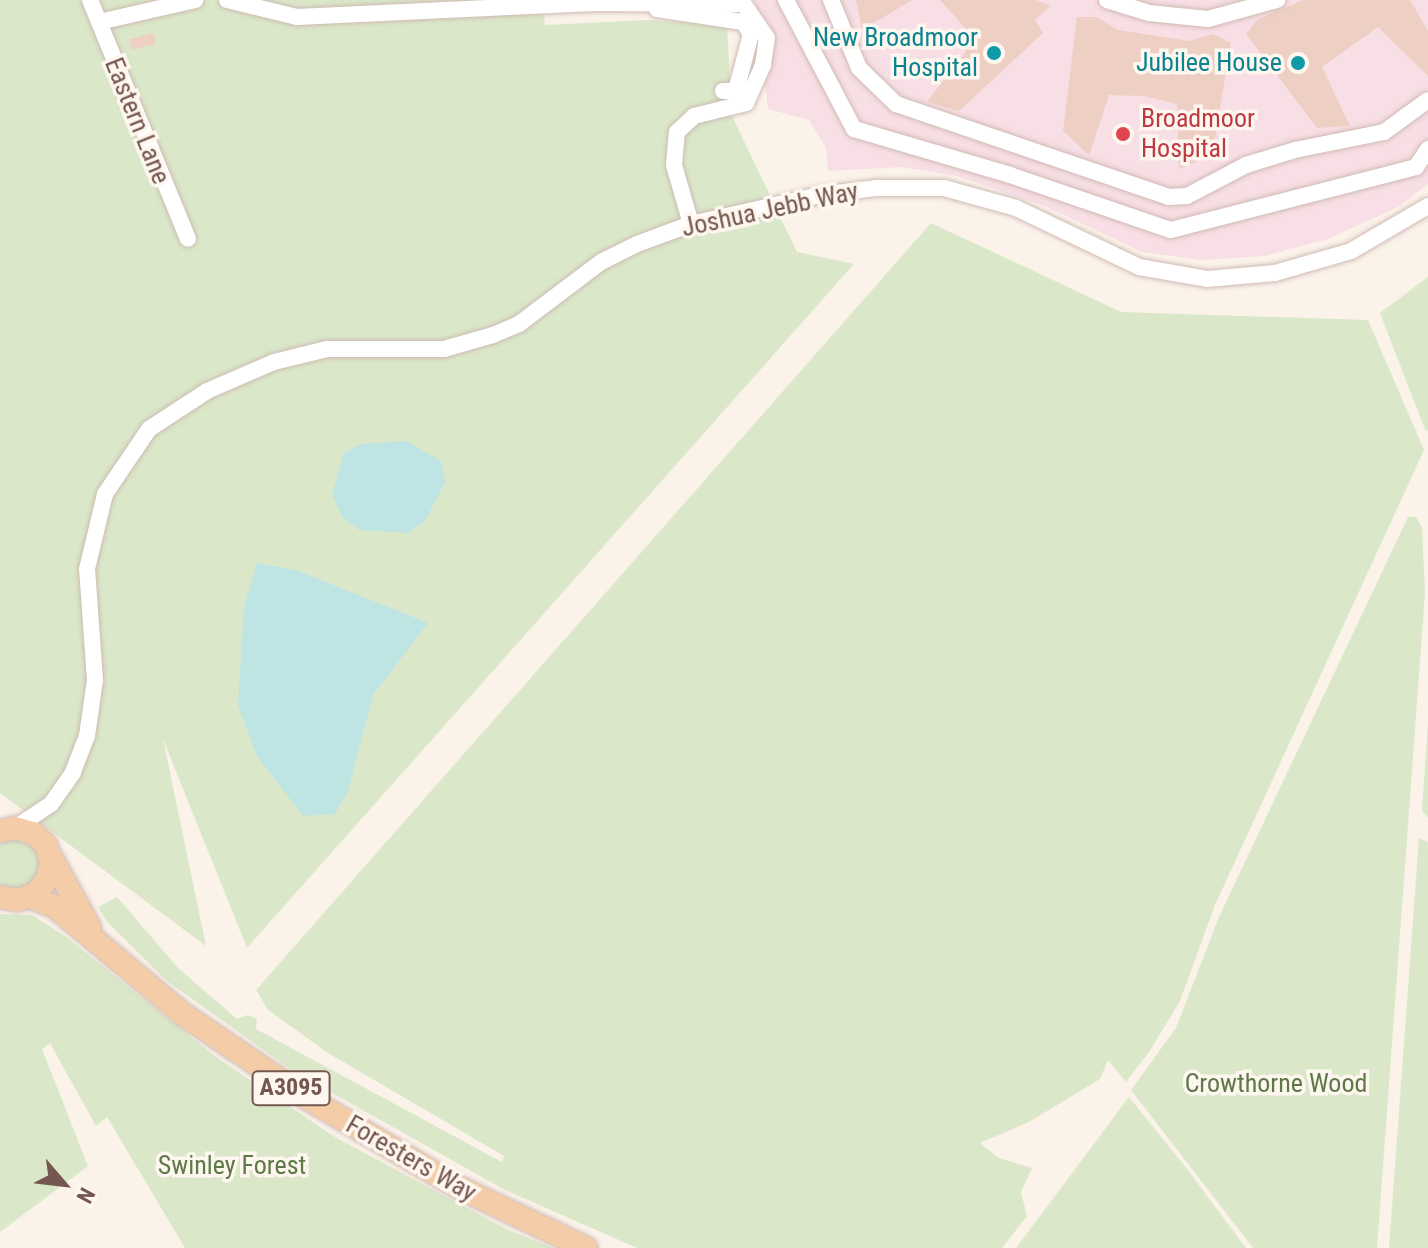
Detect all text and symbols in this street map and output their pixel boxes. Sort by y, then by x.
place label: New Broadmoor Hospital [813,22,978,84]
marker: New Broadmoor Hospital [985,44,1003,62]
place label: Jubilee House [1136,47,1282,79]
street label: Eastern Lane [98,53,176,189]
marker: Jubilee House [1289,54,1307,72]
place label: Broadmoor Hospital [1141,103,1255,164]
marker: Broadmoor Hospital [1112,123,1134,145]
street label: Joshua Jebb Way [679,176,861,244]
road number: A3095 [251,1068,331,1108]
park label: Crowthorne Wood [1185,1068,1367,1100]
street label: Foresters Way [340,1109,482,1209]
north arrow [24,1144,104,1224]
park label: Swinley Forest [158,1150,306,1182]
text: N [71,1184,100,1207]

